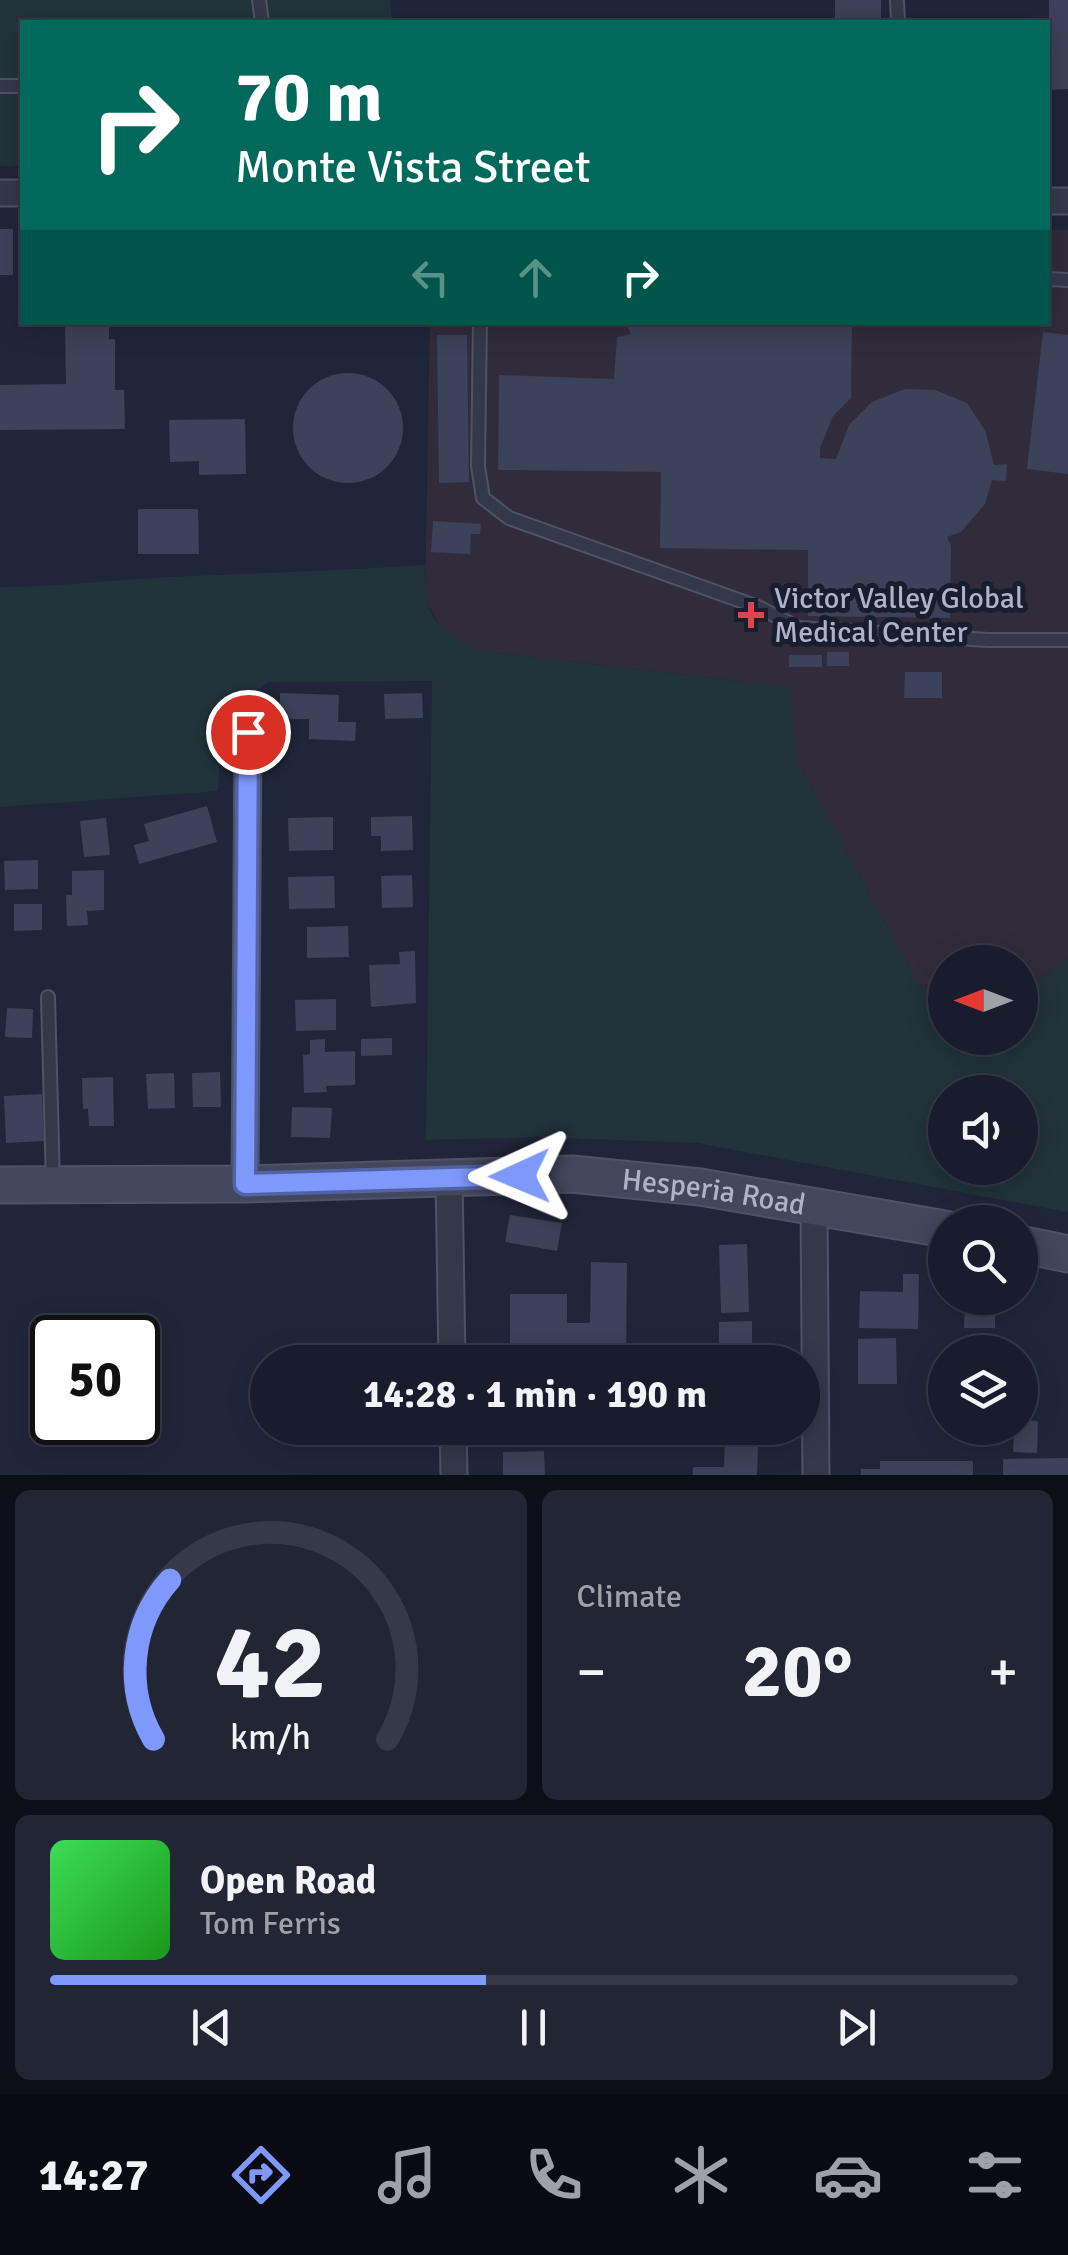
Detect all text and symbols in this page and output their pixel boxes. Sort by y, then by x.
text: 70 m [235,54,383,140]
icon: right [70,60,200,190]
text: Monte Vista Street [235,140,591,195]
icon: left [403,250,458,305]
icon: ahead [508,250,563,305]
icon: right [613,250,668,305]
place label: Victor Valley Global Medical Center [774,580,1024,651]
marker: Victor Valley Global Medical Center [738,602,764,628]
pin [206,690,291,775]
icon: arrive [221,705,276,760]
north arrow [928,945,1038,1055]
map controls [928,945,1038,1445]
button: sound [928,1075,1038,1185]
position arrow [468,1124,572,1228]
street label: Hesperia Road [620,1161,808,1224]
button: search [928,1205,1038,1315]
speed limit sign: 50 [30,1315,160,1445]
button: layers [928,1335,1038,1445]
text: 14:28 · 1 min · 190 m [363,1371,707,1418]
text: Climate [577,1577,682,1616]
text: 42 [215,1599,327,1727]
text: 20° [742,1625,853,1718]
text: − [577,1638,606,1706]
text: + [988,1638,1018,1706]
text: km/h [230,1715,311,1759]
text: Open Road [200,1857,376,1904]
text: Tom Ferris [200,1904,341,1943]
icon: previous [184,2000,239,2055]
icon: pause [506,2000,561,2055]
icon: next [829,2000,884,2055]
icon: directions [226,2140,296,2210]
icon: music [372,2140,442,2210]
icon: phone [519,2140,589,2210]
icon: climate [666,2140,736,2210]
icon: car [813,2140,883,2210]
icon: filters [960,2140,1030,2210]
text: 14:27 [38,2148,149,2203]

